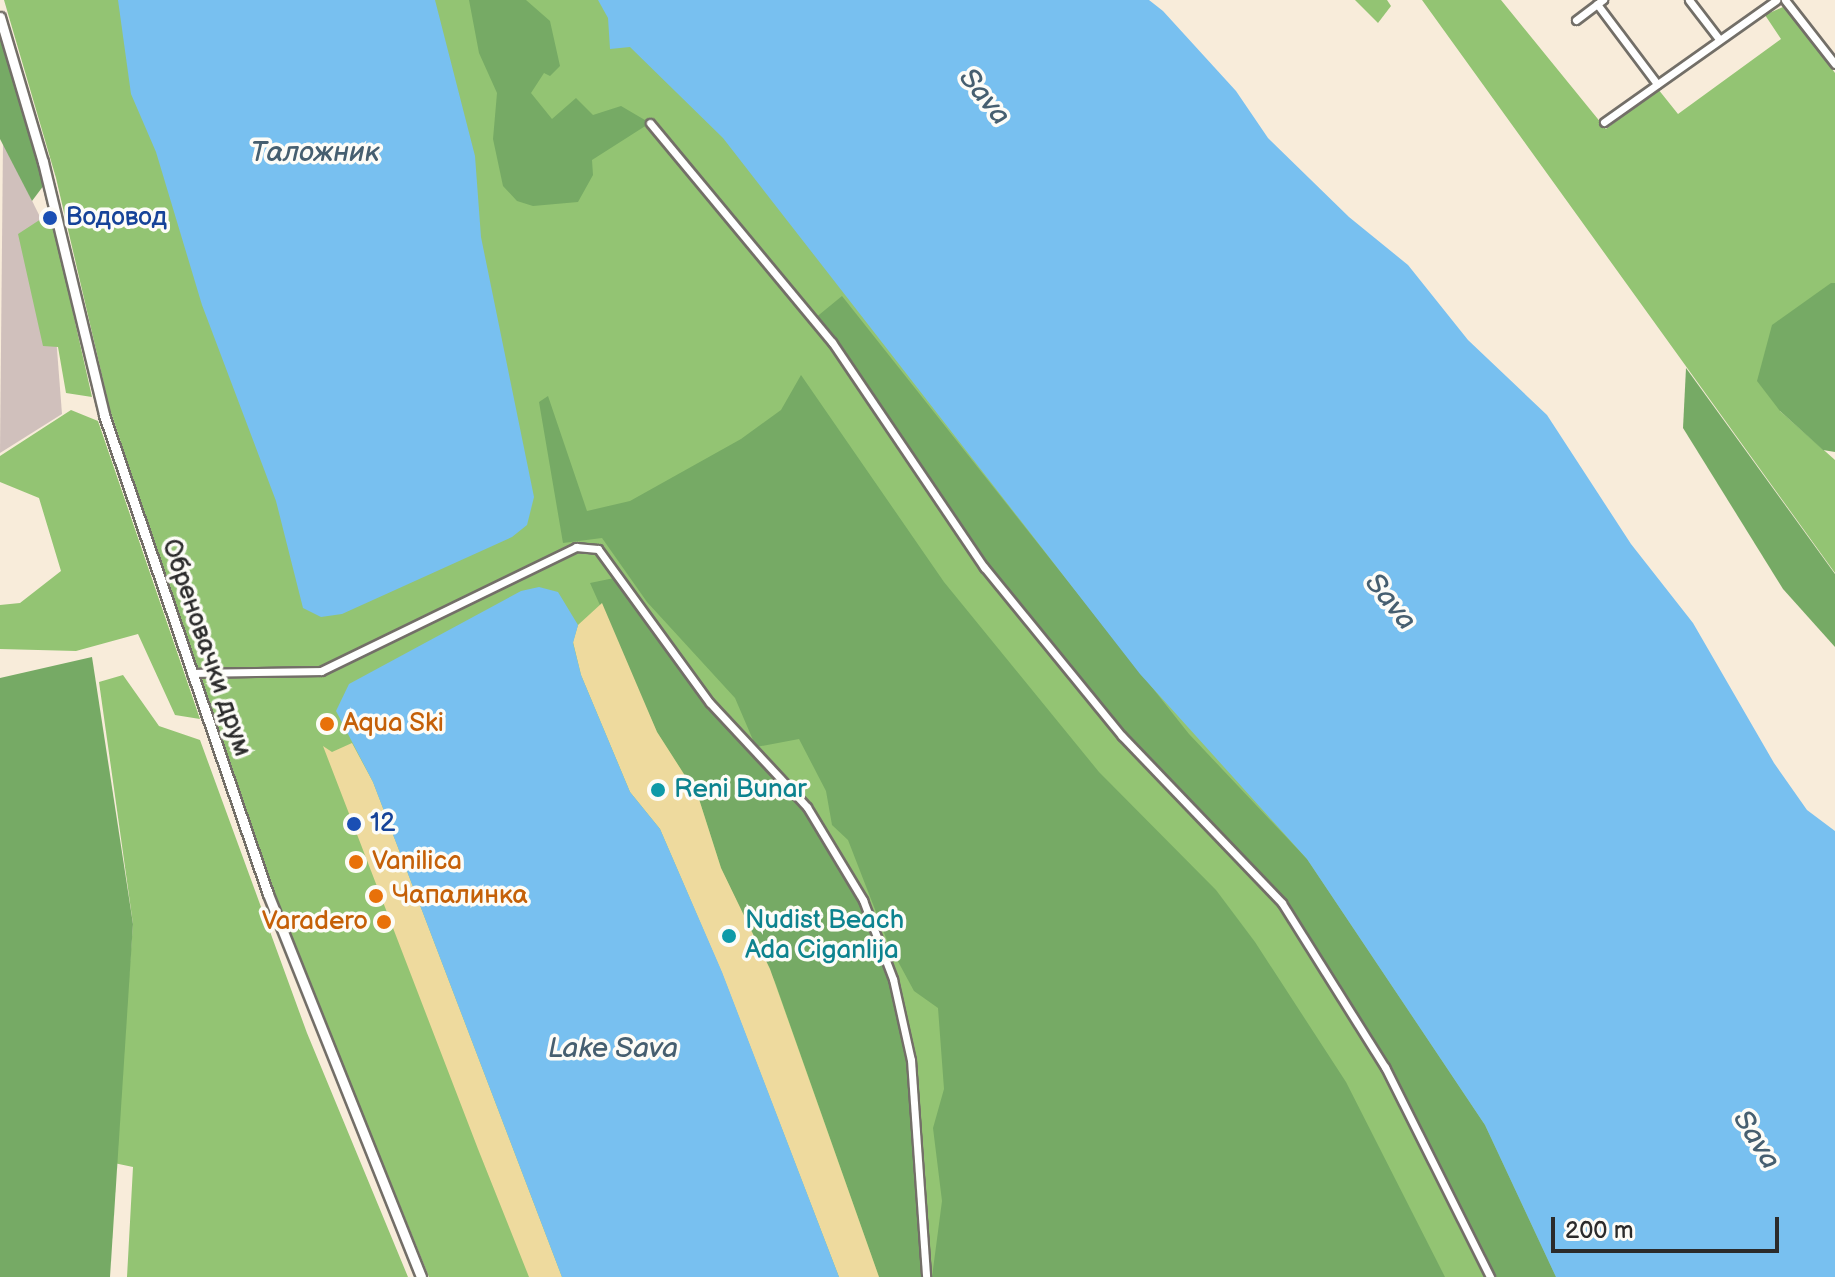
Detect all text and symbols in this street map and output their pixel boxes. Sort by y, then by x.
water label: Sava [951,62,1017,132]
water label: Таложник [250,136,380,170]
place label: Водовод [66,202,167,234]
marker: Водовод [41,209,59,227]
street label: Обреновачки друм [154,535,258,761]
water label: Sava [1357,567,1423,637]
place label: Aqua Ski [343,708,444,740]
marker: Aqua Ski [318,715,336,733]
place label: Reni Bunar [674,774,807,806]
marker: Reni Bunar [649,781,667,799]
place label: 12 [370,808,395,840]
marker: 12 [345,815,363,833]
place label: Vanilica [372,846,462,878]
marker: Vanilica [347,853,365,871]
place label: Чапалинка [392,880,528,912]
marker: Чапалинка [367,887,385,905]
place label: Nudist Beach Ada Ciganlija [745,905,904,966]
place label: Varadero [262,906,368,938]
marker: Varadero [375,913,393,931]
marker: Nudist Beach Ada Ciganlija [720,927,738,945]
water label: Lake Sava [548,1032,678,1066]
water label: Sava [1725,1104,1787,1176]
scale bar [1555,1201,1783,1251]
text: 200 m [1565,1216,1634,1245]

